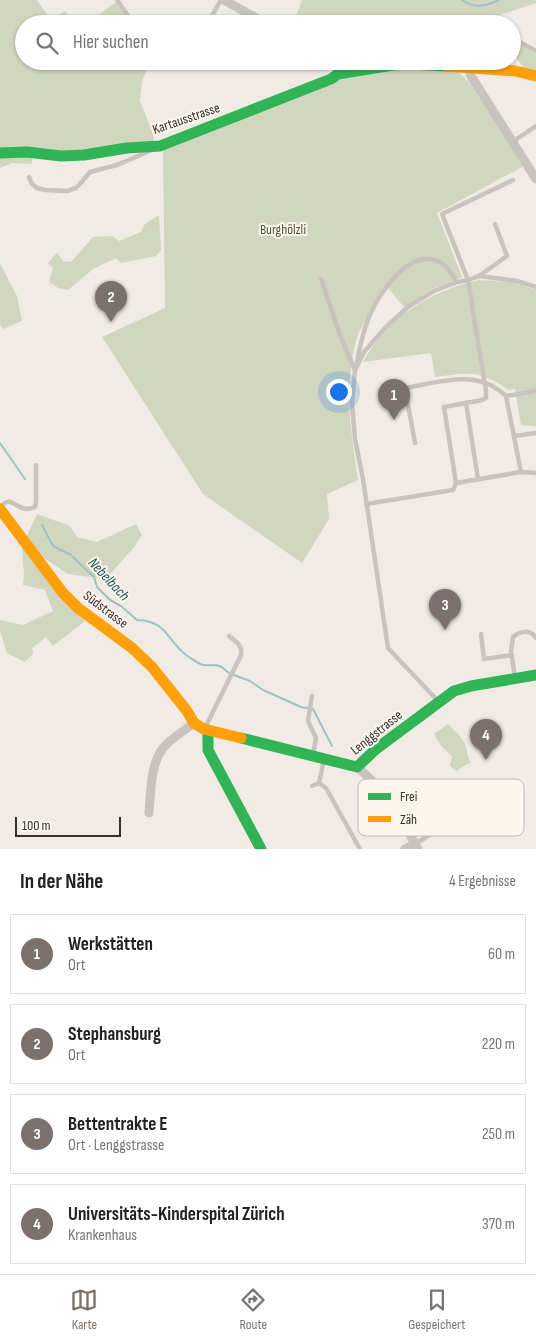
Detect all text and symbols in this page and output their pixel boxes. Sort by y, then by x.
search box [15,15,521,70]
icon: search [33,29,61,57]
text: Hier suchen [73,31,149,54]
street label: Kartausstrasse [150,99,222,138]
park label: Burghölzli [260,221,306,238]
pin: 2 [95,281,127,322]
your location [326,379,352,405]
pin: 1 [378,379,410,420]
water label: Nebelbach [84,554,133,605]
street label: Südstrasse [80,587,131,632]
pin: 3 [429,589,461,630]
street label: Lenggstrasse [347,706,406,758]
pin: 4 [470,719,502,760]
legend [358,779,524,836]
text: Frei [400,788,417,805]
text: Zäh [400,811,417,828]
scale bar [15,814,121,837]
text: 100 m [22,817,51,834]
text: In der Nähe [20,869,103,894]
text: 4 Ergebnisse [449,872,516,891]
text: Werkstätten [68,933,153,956]
text: 1 [34,945,40,964]
text: 60 m [488,945,515,964]
text: Ort [68,956,86,975]
text: Stephansburg [68,1023,161,1046]
text: 2 [33,1035,41,1054]
text: 220 m [482,1035,515,1054]
text: Ort [68,1046,86,1065]
text: Bettentrakte E [68,1113,167,1136]
text: 3 [33,1125,41,1144]
text: 250 m [482,1125,515,1144]
text: Ort · Lenggstrasse [68,1136,164,1155]
text: Universitäts-Kinderspital Zürich [68,1203,285,1226]
text: 4 [33,1215,41,1234]
text: 370 m [482,1215,515,1234]
text: Krankenhaus [68,1226,137,1245]
tab: Karte [70,1286,98,1333]
tab: Route [239,1286,267,1333]
tab: Gespeichert [408,1286,466,1333]

